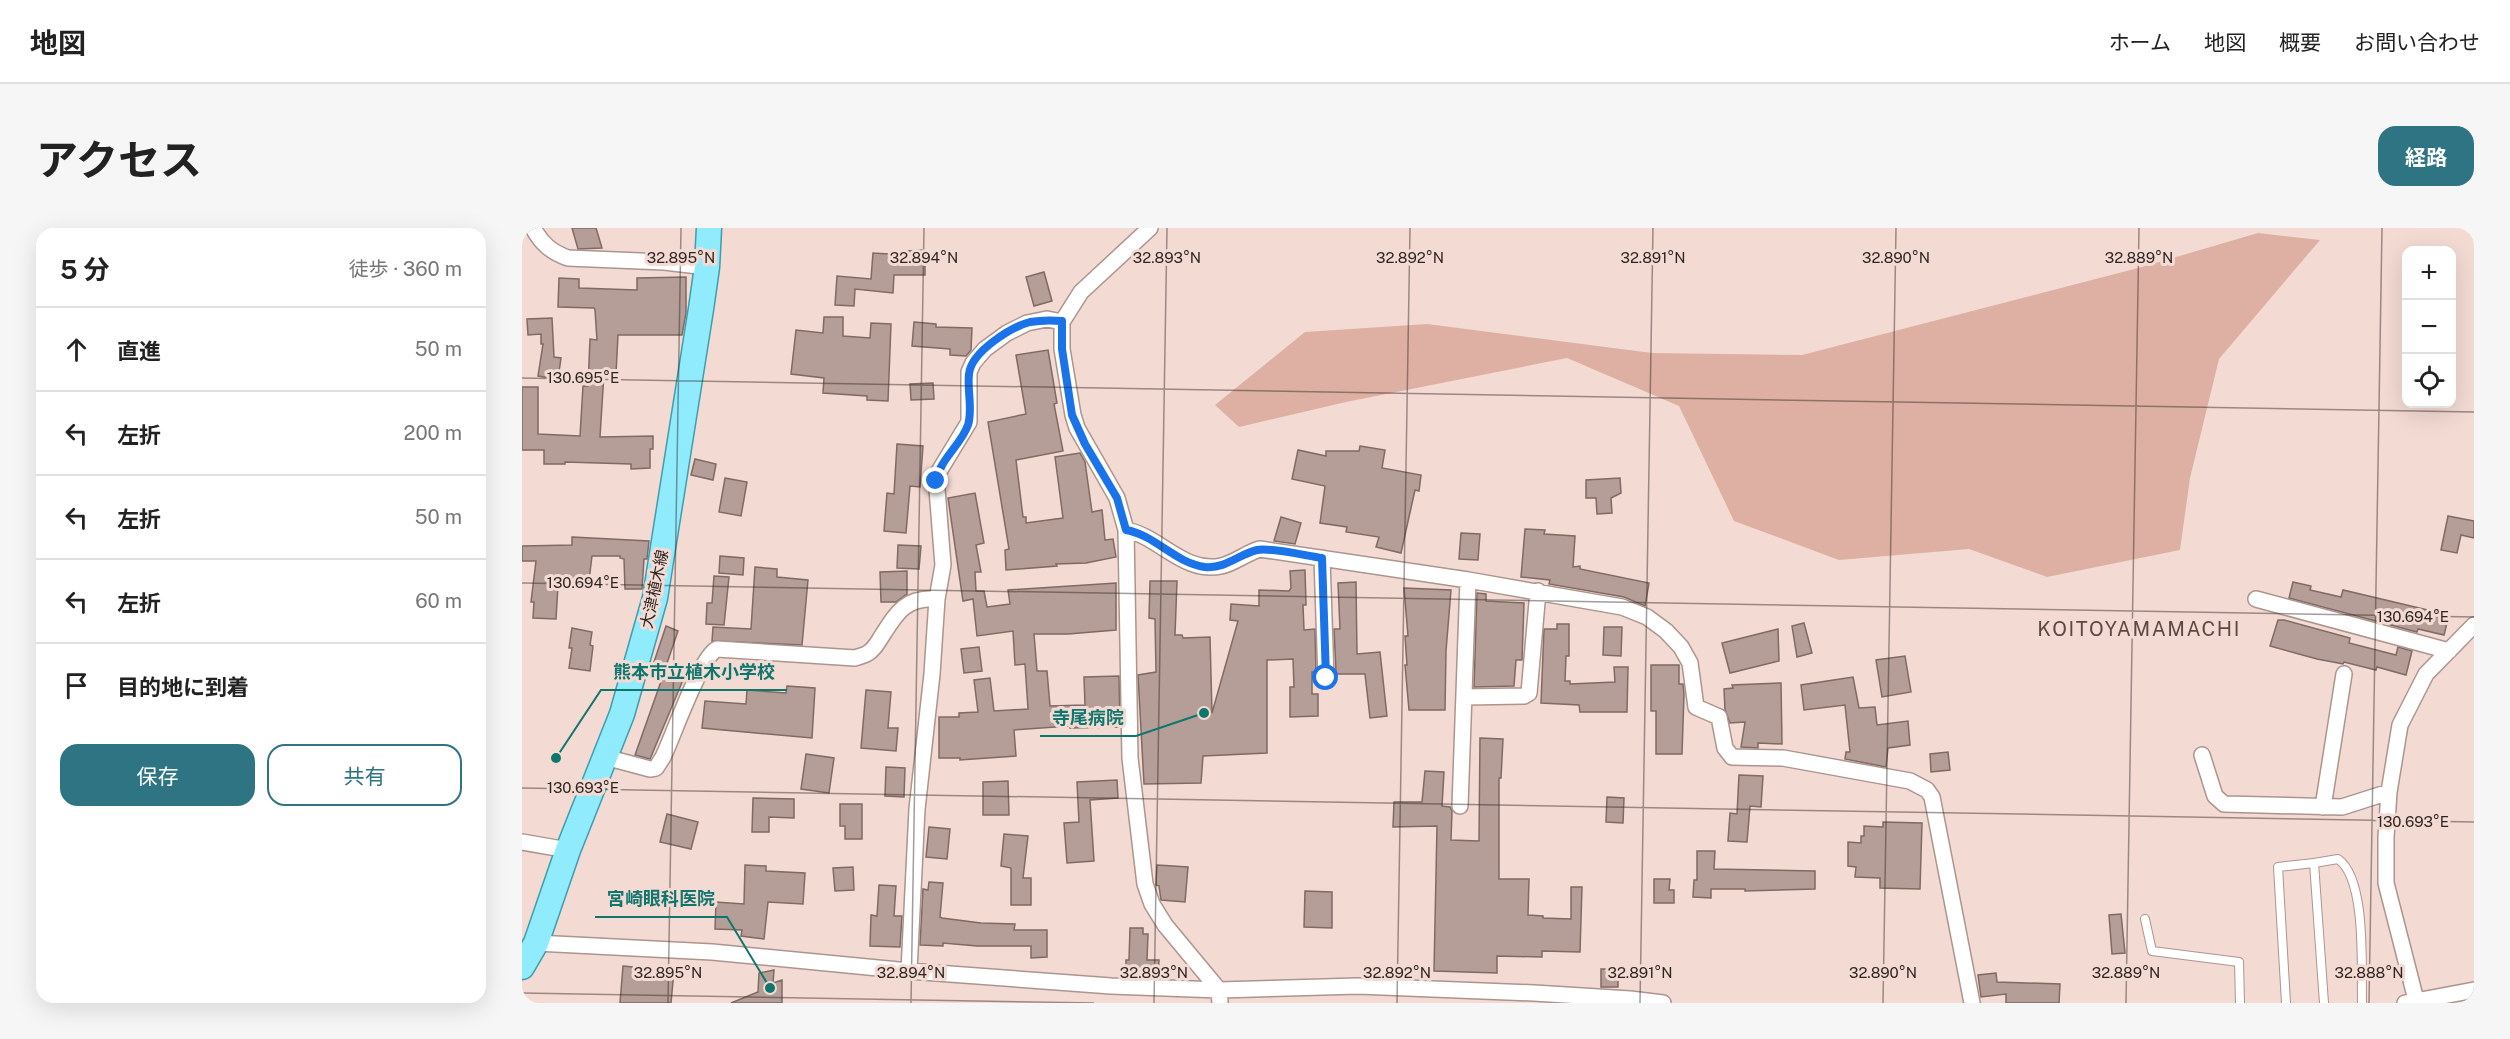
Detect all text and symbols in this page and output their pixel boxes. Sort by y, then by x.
text: 地図 [30,26,86,59]
text: ホーム [2109,30,2171,55]
text: 地図 [2204,30,2246,55]
text: 概要 [2279,30,2321,55]
text: お問い合わせ [2354,30,2480,55]
button: 経路 [2378,126,2474,186]
text: アクセス [36,135,202,184]
map controls [2402,246,2456,408]
button: + [2402,246,2456,300]
text: 32.895°N [647,249,715,266]
text: 32.894°N [890,249,958,266]
text: 32.893°N [1133,249,1201,266]
text: 32.892°N [1376,249,1444,266]
text: 32.891°N [1620,249,1686,266]
text: 32.890°N [1862,249,1930,266]
text: 32.889°N [2105,249,2173,266]
text: 5 分 [60,254,109,285]
text: 徒歩 · 360 m [349,257,462,281]
button: − [2402,300,2456,354]
icon: ahead [60,333,93,366]
text: 50 m [415,337,462,361]
text: 直進 [117,338,161,364]
button: locate [2402,354,2456,408]
text: 130.695°E [547,369,619,386]
icon: left [60,417,93,450]
text: 200 m [404,421,462,445]
text: 左折 [117,422,161,448]
route end [922,467,948,493]
icon: left [60,501,93,534]
text: 50 m [415,505,462,529]
text: 左折 [117,506,161,532]
street label: 大津植木線 [637,548,672,630]
text: 130.694°E [547,574,619,591]
icon: left [60,585,93,618]
text: 60 m [415,589,462,613]
text: 左折 [117,590,161,616]
text: 130.694°E [2377,608,2449,625]
district label: KOITOYAMAMACHI [2037,617,2241,641]
callout: 熊本市立植木小学校 [601,654,787,690]
text: 熊本市立植木小学校 [613,661,775,682]
route start [1312,664,1338,690]
icon: arrive [60,669,93,702]
text: 目的地に到着 [117,674,249,700]
callout: 寺尾病院 [1040,700,1136,736]
text: 寺尾病院 [1052,707,1124,728]
button: 保存 [60,744,255,806]
button: 共有 [267,744,462,806]
text: 130.693°E [547,779,619,796]
text: 130.693°E [2377,813,2449,830]
callout: 宮崎眼科医院 [595,881,727,917]
text: 宮崎眼科医院 [607,888,715,909]
text: 32.895°N [634,964,702,981]
text: 32.894°N [877,964,945,981]
text: 32.893°N [1120,964,1188,981]
text: 32.892°N [1363,964,1431,981]
text: 32.891°N [1607,964,1673,981]
text: 32.890°N [1849,964,1917,981]
text: 32.889°N [2092,964,2160,981]
text: 32.888°N [2335,964,2403,981]

